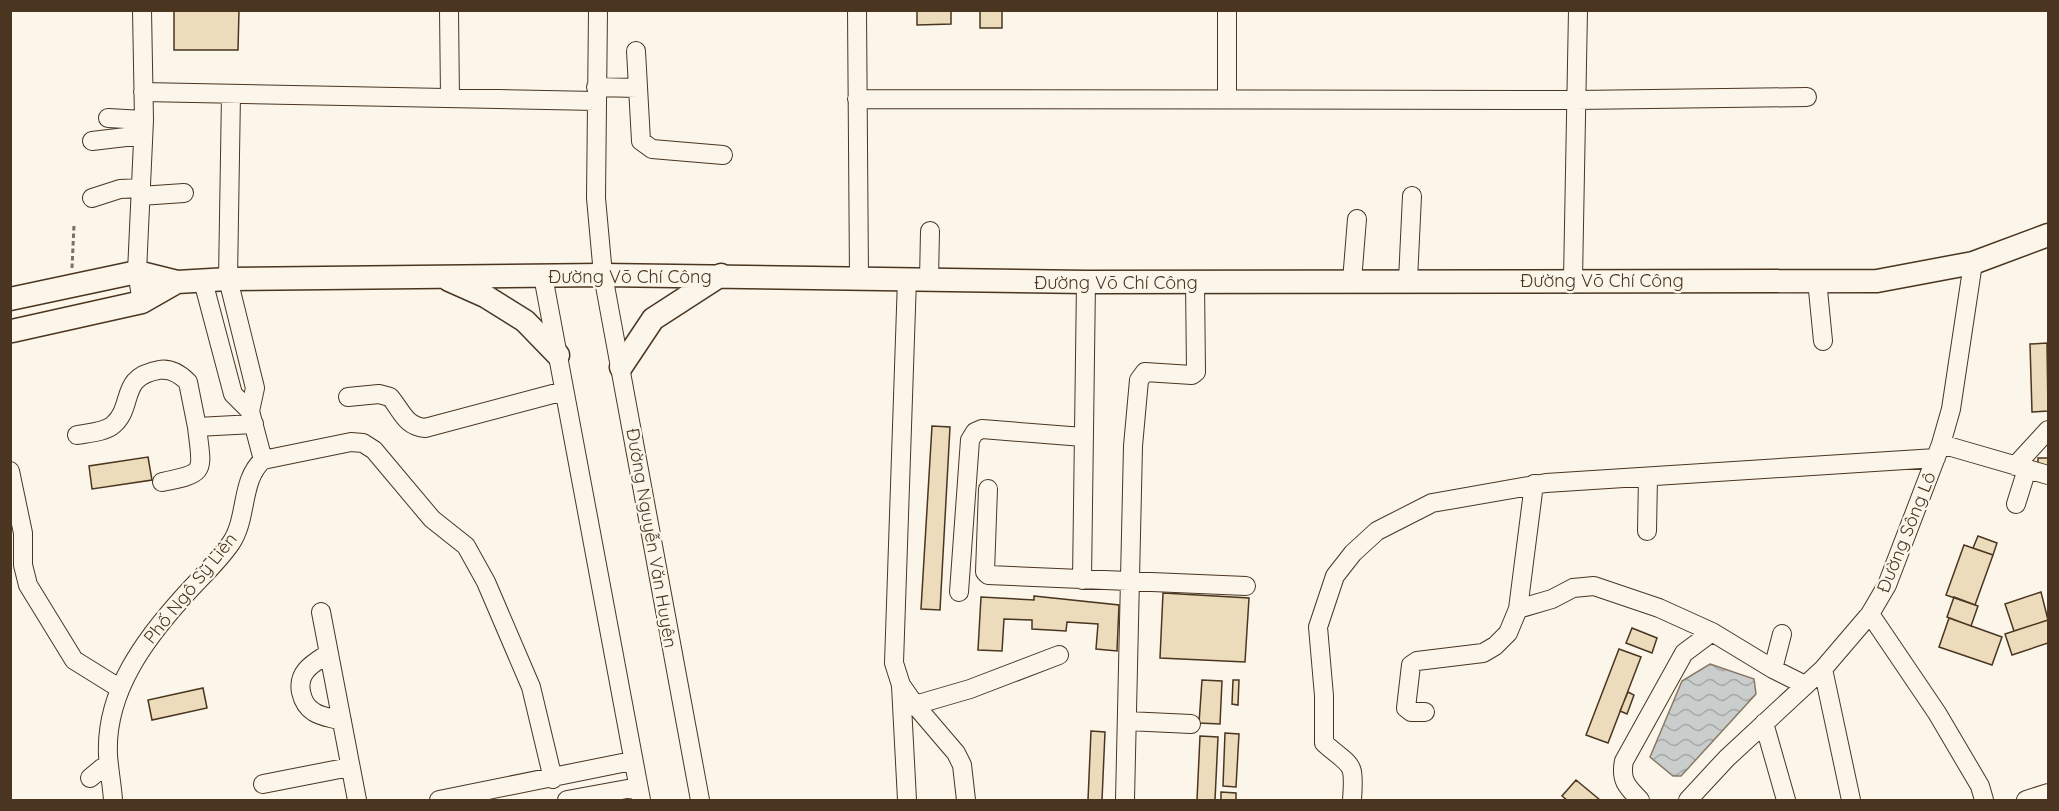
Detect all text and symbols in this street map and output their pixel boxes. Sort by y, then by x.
street label: Đường Võ Chí Công [548,265,712,288]
street label: Đường Võ Chí Công [1520,269,1684,292]
street label: Đường Võ Chí Công [1034,271,1198,294]
street label: Đường Nguyễn Văn Huyên [621,426,683,650]
street label: Đường Sông Lô [1871,468,1941,596]
street label: Phố Ngô Sỹ Liên [138,528,242,648]

